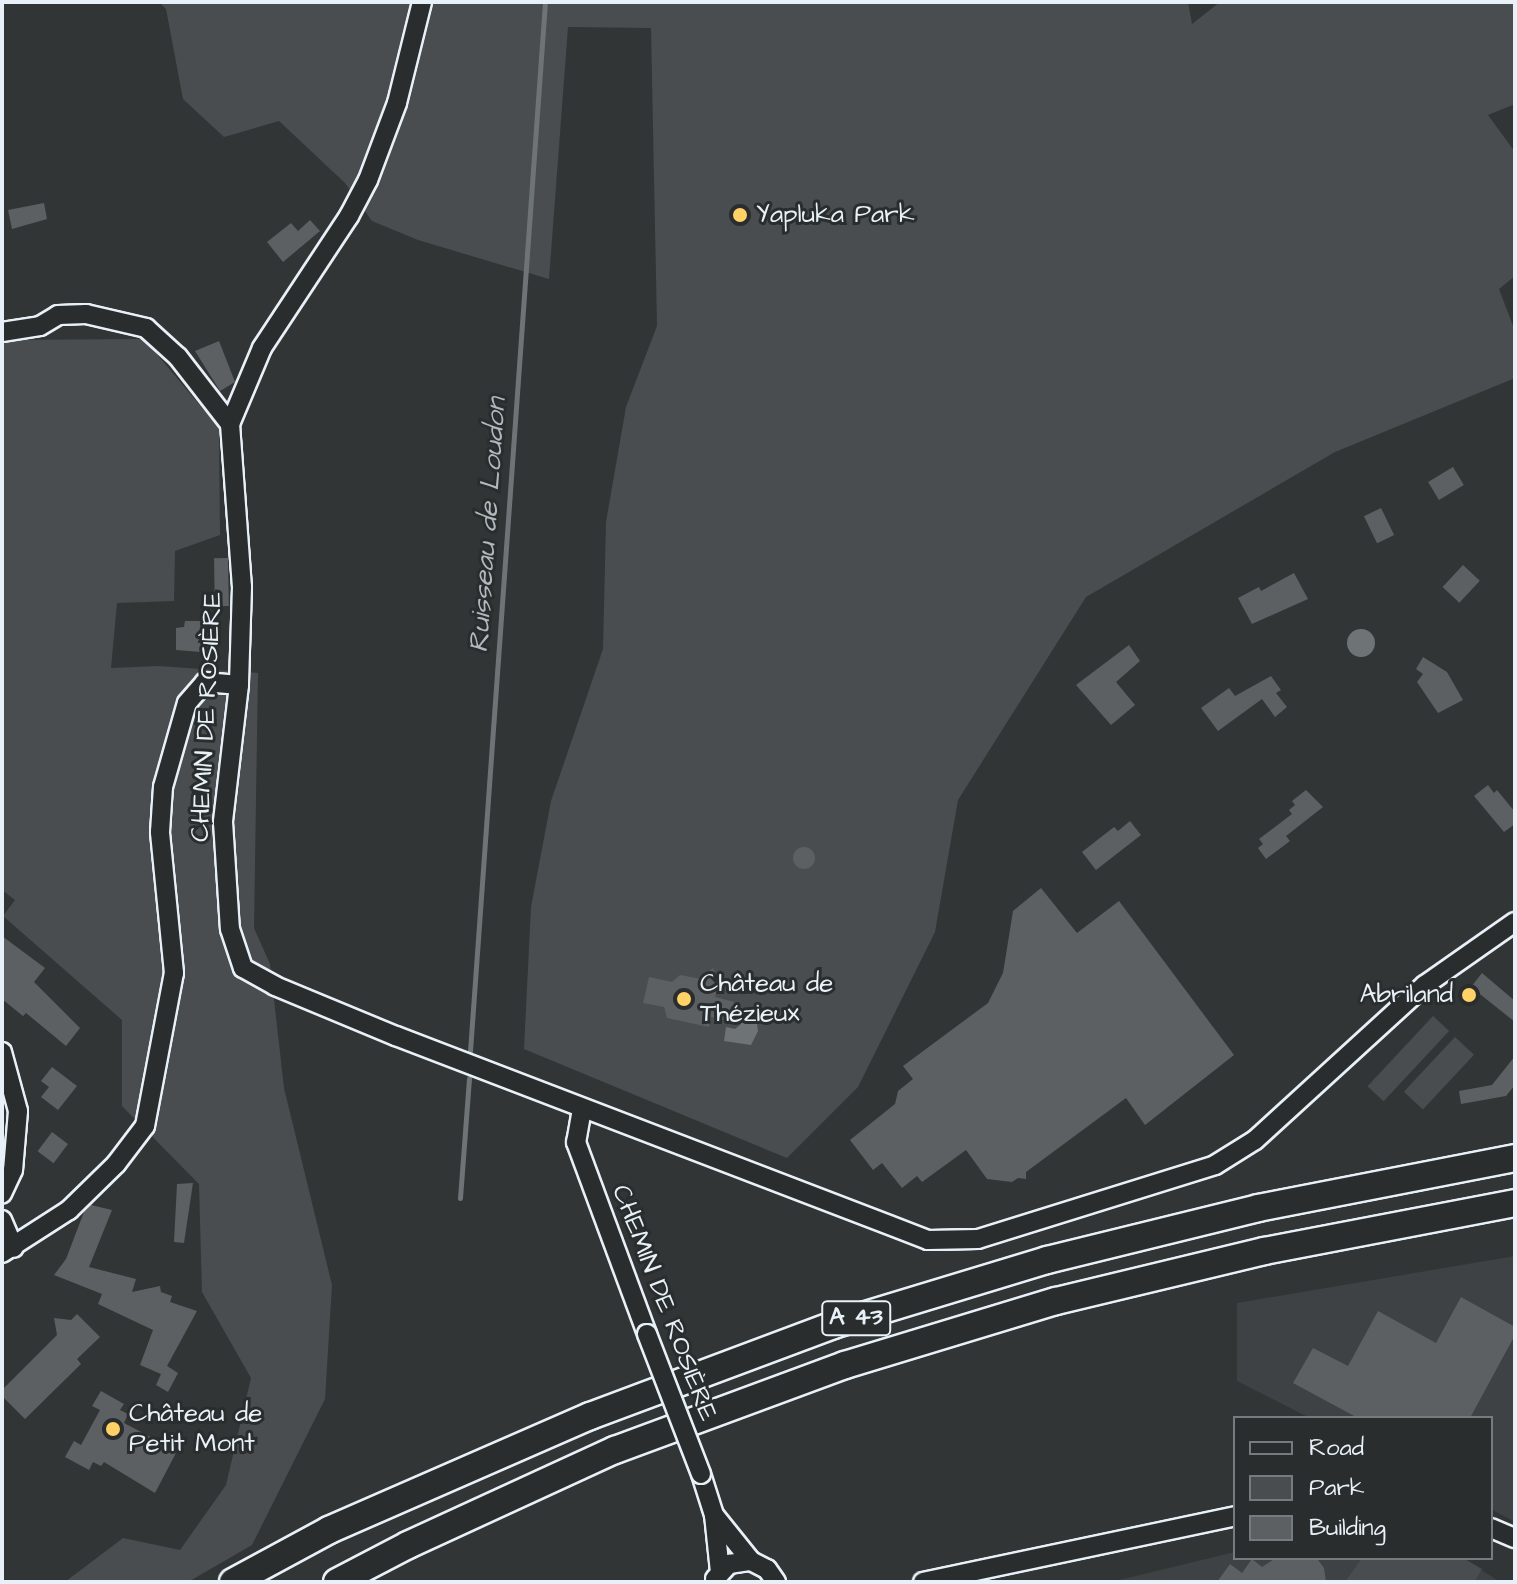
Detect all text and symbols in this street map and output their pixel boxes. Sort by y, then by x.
place label: Yapluka Park [756,199,915,231]
marker: Yapluka Park [731,206,749,224]
water label: Ruisseau de Loudon [462,396,514,654]
street label: CHEMIN DE ROSIÈRE [185,591,229,843]
place label: Château de Thézieux [700,968,833,1030]
place label: Abriland [1360,979,1453,1011]
marker: Abriland [1460,986,1478,1004]
marker: Château de Thézieux [675,990,693,1008]
street label: CHEMIN DE ROSIÈRE [605,1181,723,1425]
road number: A 43 [820,1298,892,1338]
place label: Château de Petit Mont [129,1398,262,1460]
legend [1233,1416,1493,1560]
marker: Château de Petit Mont [104,1420,122,1438]
text: Road [1309,1431,1364,1465]
text: Park [1309,1471,1365,1505]
text: Building [1309,1511,1386,1545]

